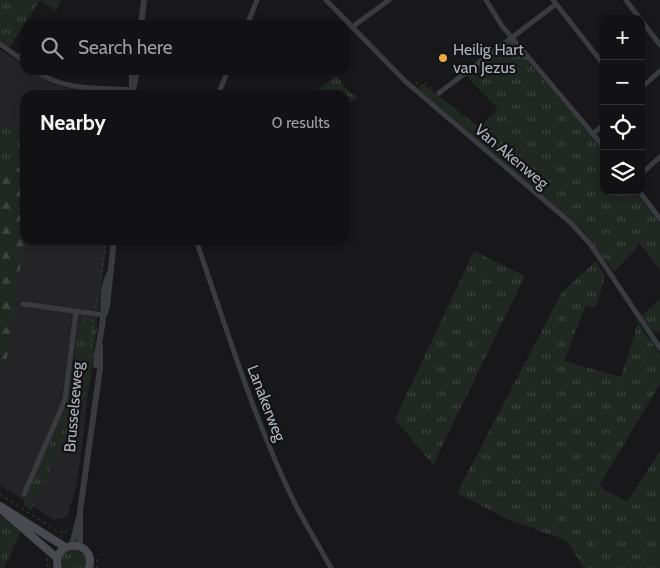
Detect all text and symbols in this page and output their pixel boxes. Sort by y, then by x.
map controls [600,15,645,195]
button: + [600,15,645,60]
search box [20,20,350,75]
icon: search [38,34,66,62]
text: Search here [78,36,172,59]
place label: Heilig Hart van Jezus [453,40,524,77]
marker: Heilig Hart van Jezus [437,52,449,64]
button: − [600,60,645,105]
button: locate [600,105,645,150]
text: Nearby [40,110,106,135]
text: 0 results [271,113,330,132]
street label: Van Akenweg [471,120,553,193]
button: layers [600,150,645,195]
street label: Brusselseweg [60,360,87,453]
street label: Lanakerweg [243,362,290,445]

